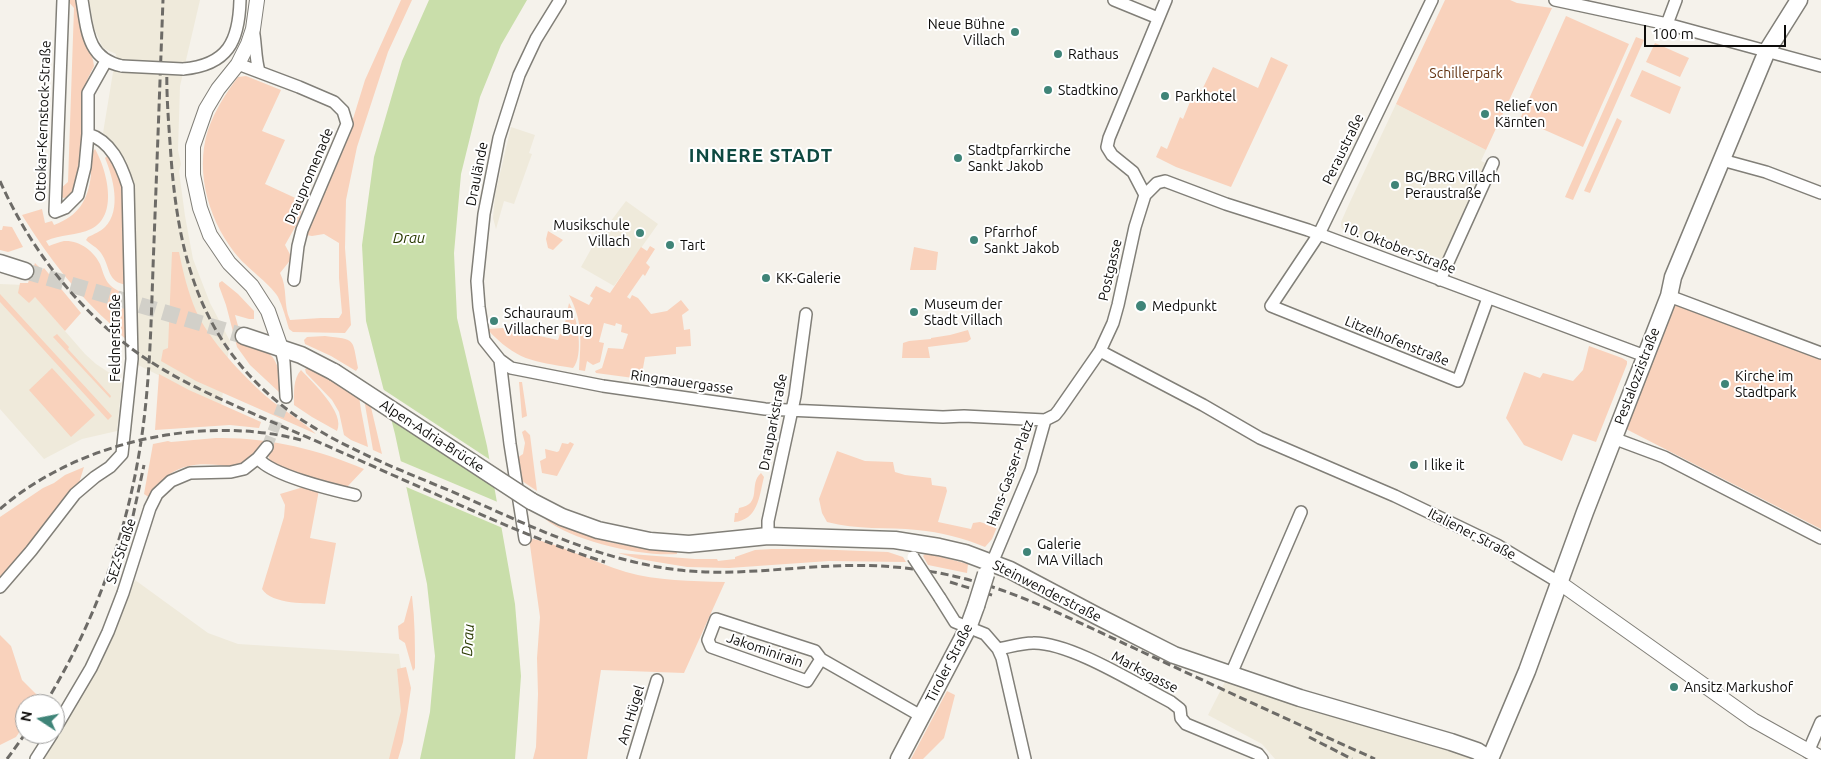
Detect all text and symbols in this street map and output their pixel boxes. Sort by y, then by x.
scale bar [1646,15,1788,47]
place label: Neue Bühne Villach [928,16,1005,48]
text: 100 m [1652,25,1694,42]
marker: Neue Bühne Villach [1009,26,1021,38]
street label: Ottokar-Kernstock-Straße [32,40,54,202]
place label: Rathaus [1068,46,1119,62]
marker: Rathaus [1052,48,1064,60]
park label: Schillerpark [1429,65,1503,81]
place label: Stadtkino [1058,82,1118,98]
marker: Stadtkino [1042,84,1054,96]
place label: Parkhotel [1175,88,1236,104]
marker: Parkhotel [1159,90,1171,102]
place label: Relief von Kärnten [1495,98,1558,130]
marker: Relief von Kärnten [1479,108,1491,120]
street label: Peraustraße [1319,111,1367,187]
street label: Draupromenade [281,125,337,227]
street label: Draulände [463,140,491,208]
place label: Stadtpfarrkirche Sankt Jakob [968,142,1071,174]
district label: INNERE STADT [687,145,835,167]
marker: Stadtpfarrkirche Sankt Jakob [952,152,964,164]
place label: BG/BRG Villach Peraustraße [1405,169,1500,202]
marker: BG/BRG Villach Peraustraße [1389,179,1401,191]
place label: Musikschule Villach [553,217,630,250]
street label: 10. Oktober-Straße [1340,219,1458,277]
place label: Pfarrhof Sankt Jakob [984,224,1060,256]
marker: Musikschule Villach [634,227,646,239]
water label: Drau [393,229,425,247]
marker: Pfarrhof Sankt Jakob [968,234,980,246]
place label: Tart [680,237,705,253]
street label: Postgasse [1095,237,1125,303]
marker: Tart [664,239,676,251]
place label: KK-Galerie [776,270,841,286]
marker: KK-Galerie [760,272,772,284]
street label: Feldnerstraße [107,294,123,382]
place label: Museum der Stadt Villach [924,296,1003,328]
place label: Medpunkt [1152,298,1217,314]
marker: Medpunkt [1134,299,1148,313]
place label: Schauraum Villacher Burg [504,305,592,338]
marker: Museum der Stadt Villach [908,306,920,318]
street label: Litzelhofenstraße [1342,312,1452,370]
marker: Schauraum Villacher Burg [488,315,500,327]
street label: Pestalozzistraße [1611,325,1663,427]
street label: Ringmauergasse [630,366,734,398]
place label: Kirche im Stadtpark [1735,368,1796,401]
street label: Drauparkstraße [755,372,791,472]
marker: Kirche im Stadtpark [1719,378,1731,390]
street label: Alpen-Adria-Brücke [377,396,487,476]
street label: Hans-Gasser-Platz [983,418,1037,528]
place label: I like it [1424,457,1465,473]
marker: I like it [1408,459,1420,471]
street label: Italiener Straße [1425,505,1519,563]
street label: SEZ-Straße [102,516,140,586]
place label: Galerie MA Villach [1037,536,1103,568]
marker: Galerie MA Villach [1021,546,1033,558]
street label: Steinwenderstraße [990,556,1104,626]
street label: Tiroler Straße [922,621,976,705]
water label: Drau [458,623,478,657]
street label: Jakominirain [725,629,805,671]
street label: Marksgasse [1109,647,1181,697]
place label: Ansitz Markushof [1684,679,1793,695]
marker: Ansitz Markushof [1668,681,1680,693]
street label: Am Hügel [614,683,648,747]
north arrow [15,694,65,744]
text: N [17,710,35,723]

